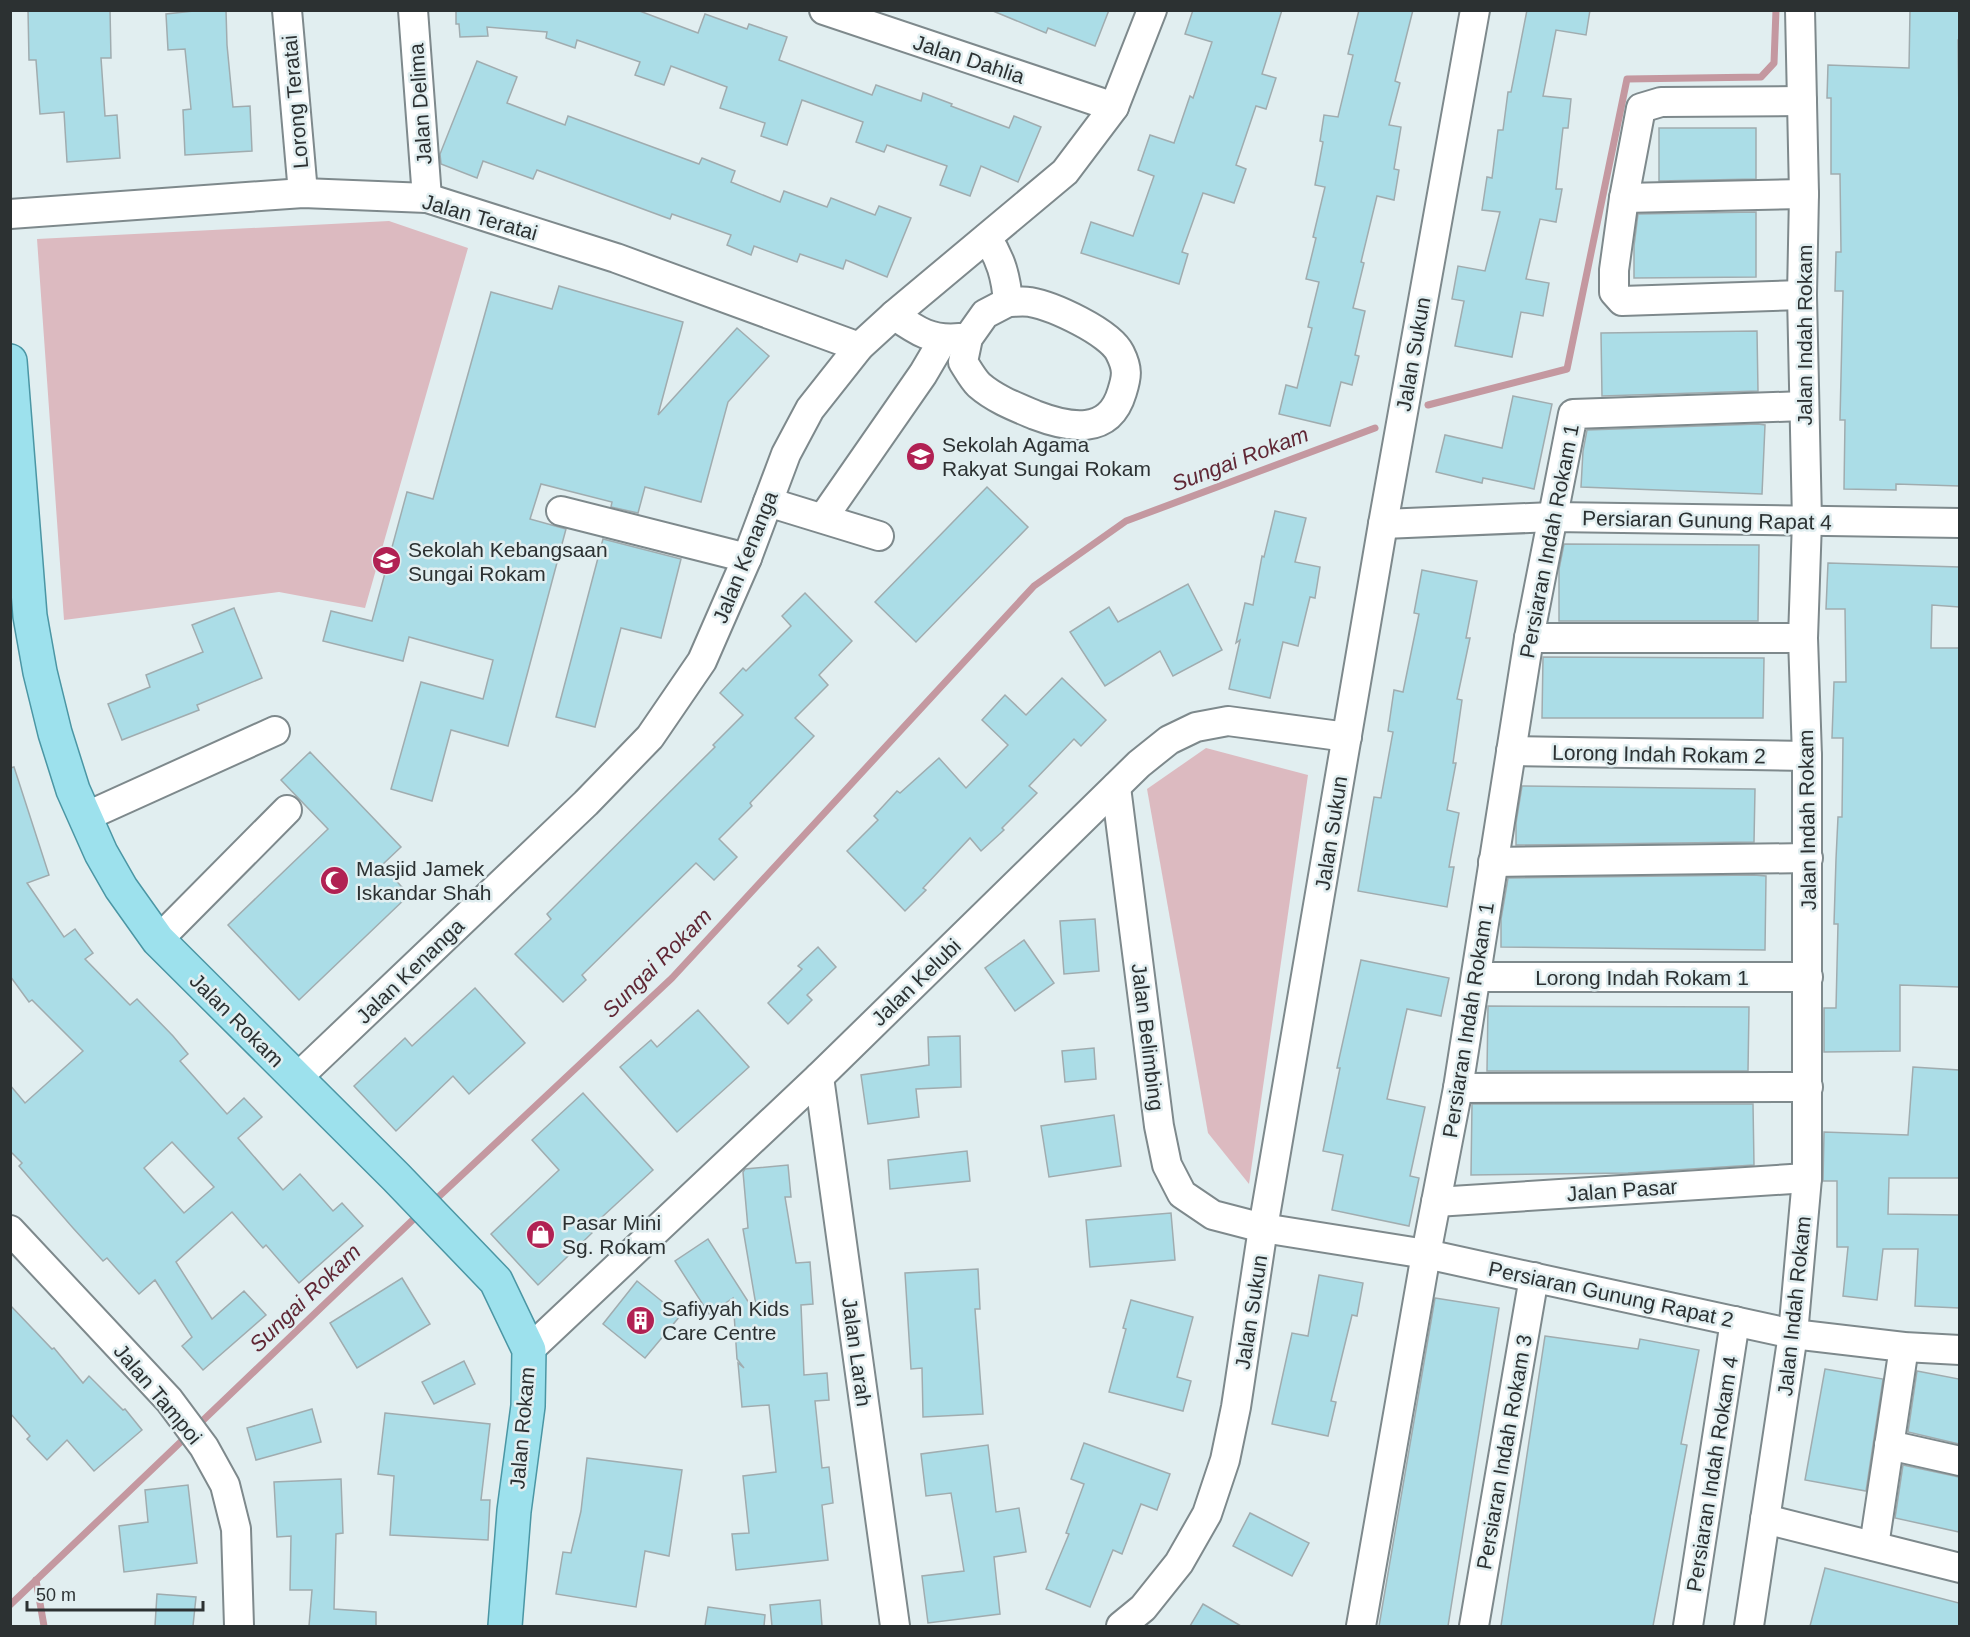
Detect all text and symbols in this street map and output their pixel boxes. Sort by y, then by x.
street label: Jalan Dahlia [910,30,1028,88]
street label: Lorong Teratai [278,34,312,170]
street label: Jalan Delima [404,42,436,165]
street label: Jalan Teratai [420,190,540,244]
street label: Jalan Indah Rokam [1793,245,1816,425]
street label: Jalan Sukun [1392,295,1434,413]
water label: Sungai Rokam [1168,421,1312,497]
street label: Persiaran Indah Rokam 1 [1515,422,1583,660]
place label: Sekolah Agama Rakyat Sungai Rokam [942,433,1151,480]
school or university icon: Sekolah Agama Rakyat Sungai Rokam [905,440,937,472]
street label: Jalan Kenanga [708,487,782,626]
street label: Persiaran Gunung Rapat 4 [1582,506,1832,534]
place label: Sekolah Kebangsaan Sungai Rokam [408,538,608,585]
school or university icon: Sekolah Kebangsaan Sungai Rokam [371,545,403,577]
street label: Jalan Indah Rokam [1794,729,1820,911]
street label: Lorong Indah Rokam 2 [1552,741,1766,767]
street label: Jalan Sukun [1311,774,1351,892]
place label: Masjid Jamek Iskandar Shah [356,857,491,904]
mosque icon: Masjid Jamek Iskandar Shah [319,864,351,896]
street label: Persiaran Indah Rokam 1 [1438,901,1498,1139]
water label: Sungai Rokam [597,903,717,1023]
street label: Jalan Kenanga [352,914,469,1028]
street label: Jalan Kelubi [867,934,965,1030]
street label: Jalan Belimbing [1128,962,1168,1112]
street label: Lorong Indah Rokam 1 [1535,966,1749,989]
street label: Jalan Rokam [186,969,288,1071]
street label: Jalan Pasar [1566,1175,1678,1205]
place label: Pasar Mini Sg. Rokam [562,1211,666,1258]
street label: Jalan Indah Rokam [1773,1215,1815,1397]
shop icon: Pasar Mini Sg. Rokam [525,1218,557,1250]
water label: Sungai Rokam [244,1239,366,1357]
street label: Jalan Sukun [1231,1253,1271,1371]
street label: Persiaran Gunung Rapat 2 [1486,1257,1736,1331]
street label: Jalan Larah [838,1296,876,1408]
place label: Safiyyah Kids Care Centre [662,1297,789,1344]
building icon: Safiyyah Kids Care Centre [625,1304,657,1336]
street label: Persiaran Indah Rokam 3 [1472,1333,1536,1571]
street label: Jalan Tampoi [110,1339,206,1449]
street label: Persiaran Indah Rokam 4 [1682,1354,1742,1593]
street label: Jalan Rokam [505,1366,539,1490]
scale bar [27,1574,202,1612]
text: 50 m [36,1585,76,1605]

